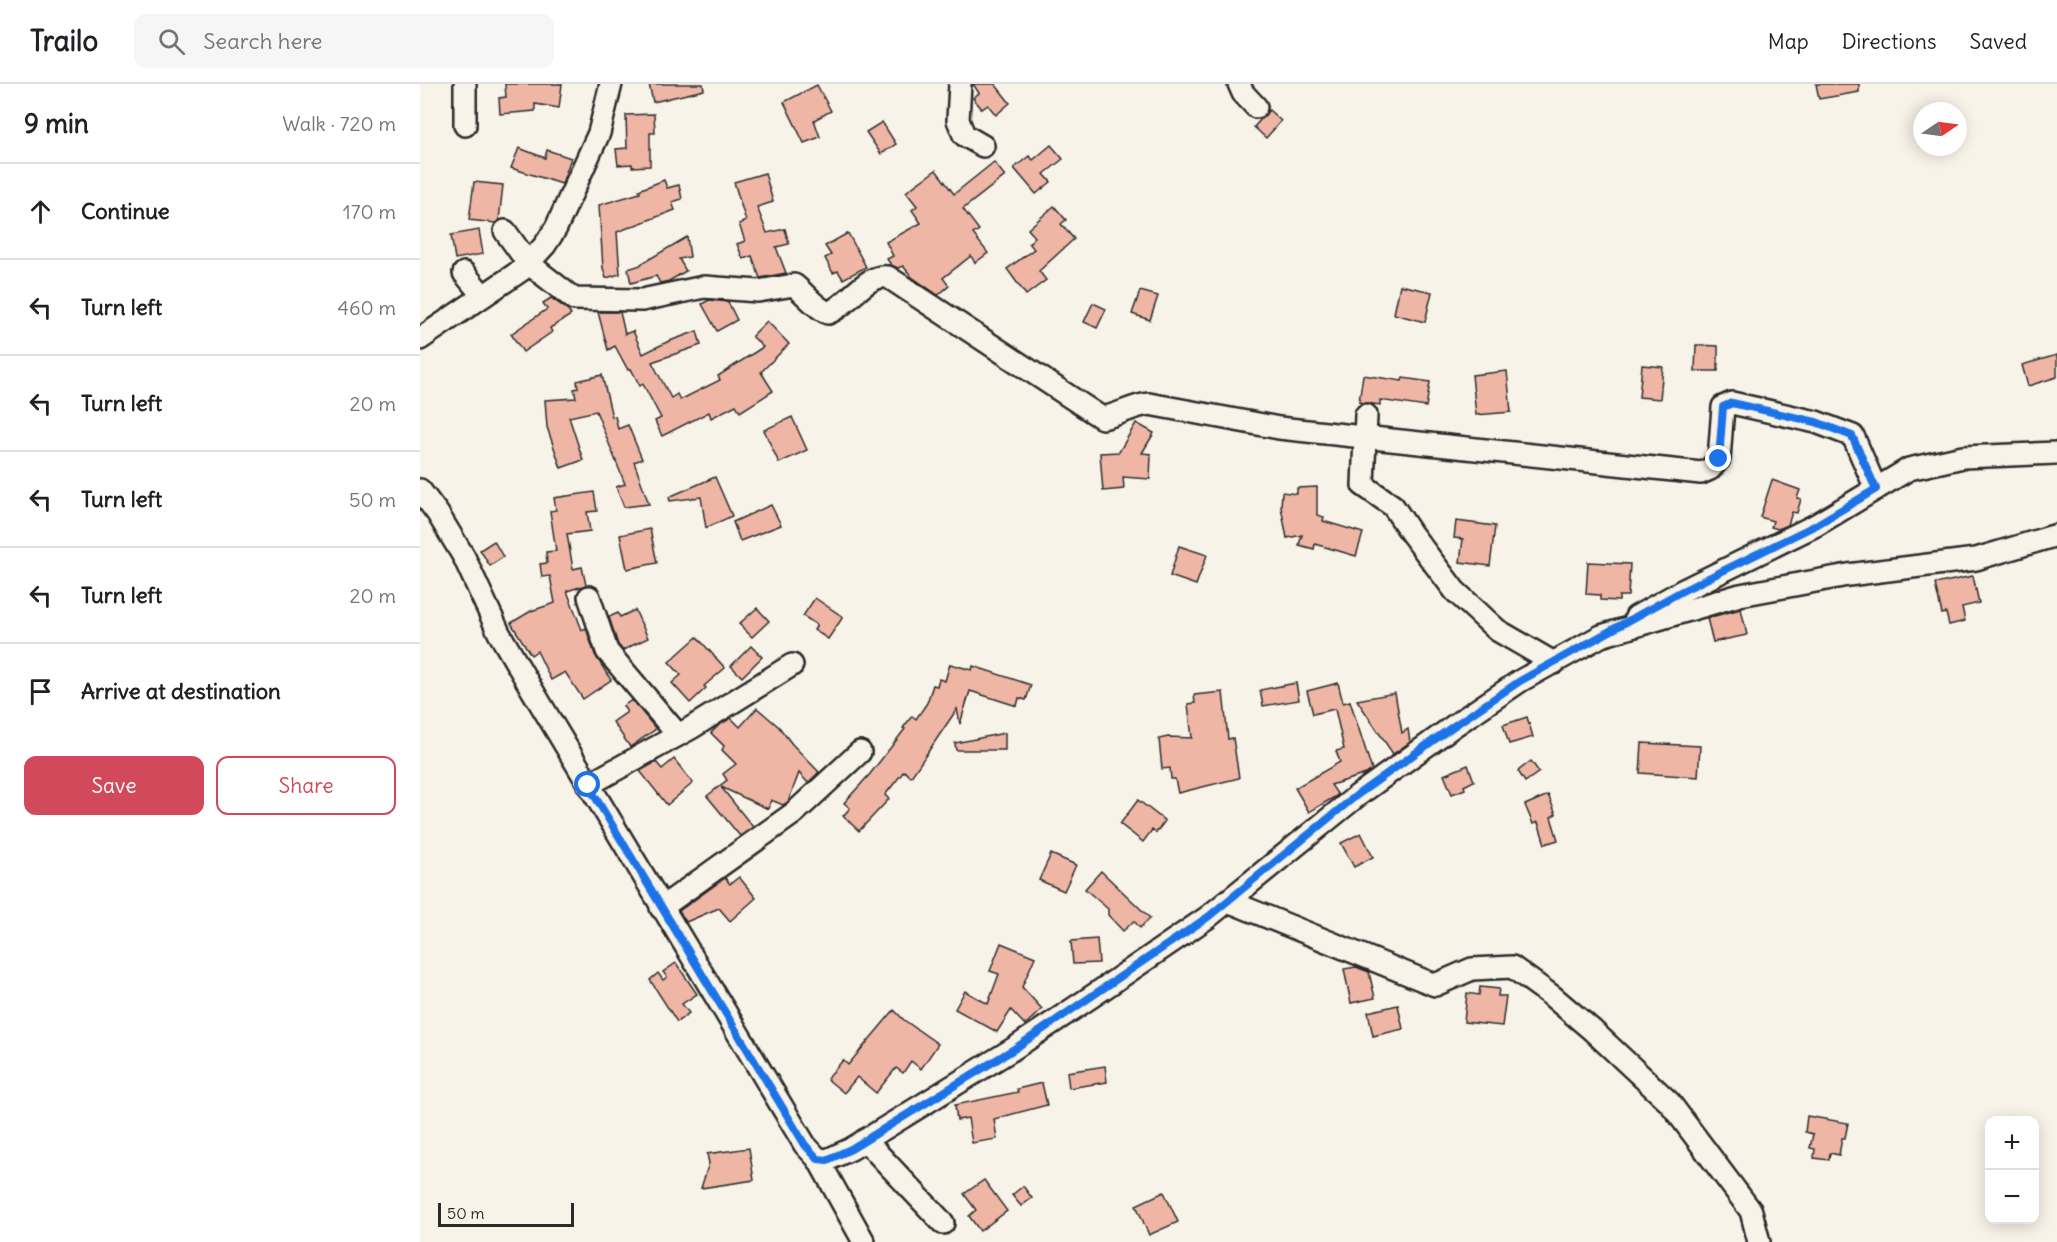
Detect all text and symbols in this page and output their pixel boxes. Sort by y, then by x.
search box [134,14,554,68]
text: Trailo [30,23,98,59]
icon: search [155,25,188,58]
text: Search here [203,27,322,55]
text: Map [1768,28,1809,55]
text: Directions [1842,28,1936,55]
text: Saved [1969,28,2027,55]
north arrow [1913,102,1967,156]
text: 9 min [24,107,89,140]
text: Walk · 720 m [282,111,396,136]
icon: ahead [24,195,57,228]
text: Continue [81,197,170,225]
text: 170 m [343,199,396,224]
icon: left [24,291,57,324]
text: Turn left [81,293,162,321]
text: 460 m [337,295,396,320]
icon: left [24,387,57,420]
text: Turn left [81,389,162,417]
text: 20 m [350,391,396,416]
route end [1705,445,1731,471]
icon: left [24,483,57,516]
text: Turn left [81,485,162,513]
text: 50 m [349,487,396,512]
icon: left [24,579,57,612]
text: Turn left [81,581,162,609]
text: 20 m [350,583,396,608]
icon: arrive [24,675,57,708]
text: Arrive at destination [81,677,281,705]
button: Save [24,756,204,815]
button: Share [216,756,396,815]
route start [574,771,600,797]
map controls [1985,1116,2039,1224]
button: + [1985,1116,2039,1170]
button: − [1985,1170,2039,1224]
scale bar [438,1200,574,1228]
text: 50 m [447,1203,485,1223]

